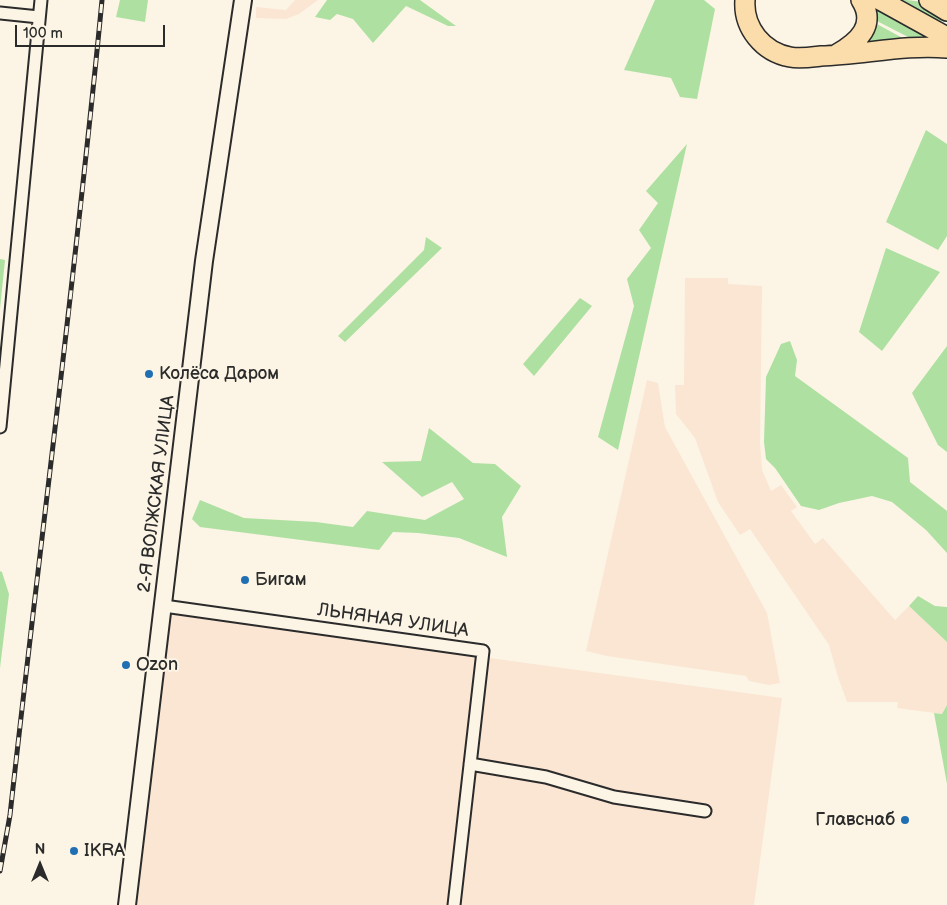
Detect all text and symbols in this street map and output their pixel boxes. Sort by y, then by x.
scale bar [18,15,168,47]
text: 100 m [23,24,63,43]
place label: Колёса Даром [159,363,279,385]
marker: Колёса Даром [143,368,155,380]
street label: 2-Я ВОЛЖСКАЯ УЛИЦА [134,394,180,594]
place label: Бигам [255,569,307,591]
marker: Бигам [239,574,251,586]
street label: ЛЬНЯНАЯ УЛИЦА [316,600,470,642]
place label: Ozon [136,654,178,676]
marker: Ozon [120,659,132,671]
place label: Главснаб [815,809,895,831]
marker: Главснаб [899,814,911,826]
north arrow [15,840,65,890]
place label: IKRA [84,840,125,862]
text: N [35,841,45,858]
marker: IKRA [68,845,80,857]

